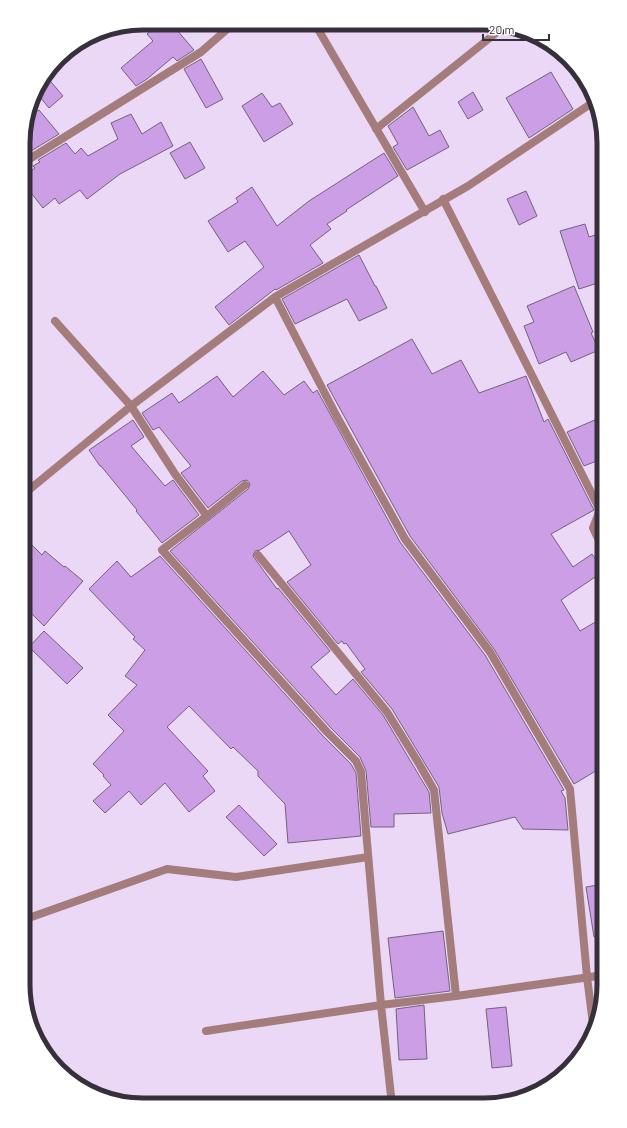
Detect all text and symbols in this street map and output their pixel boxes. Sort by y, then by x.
scale bar [483,16,549,42]
text: 20 m [489,22,515,36]

